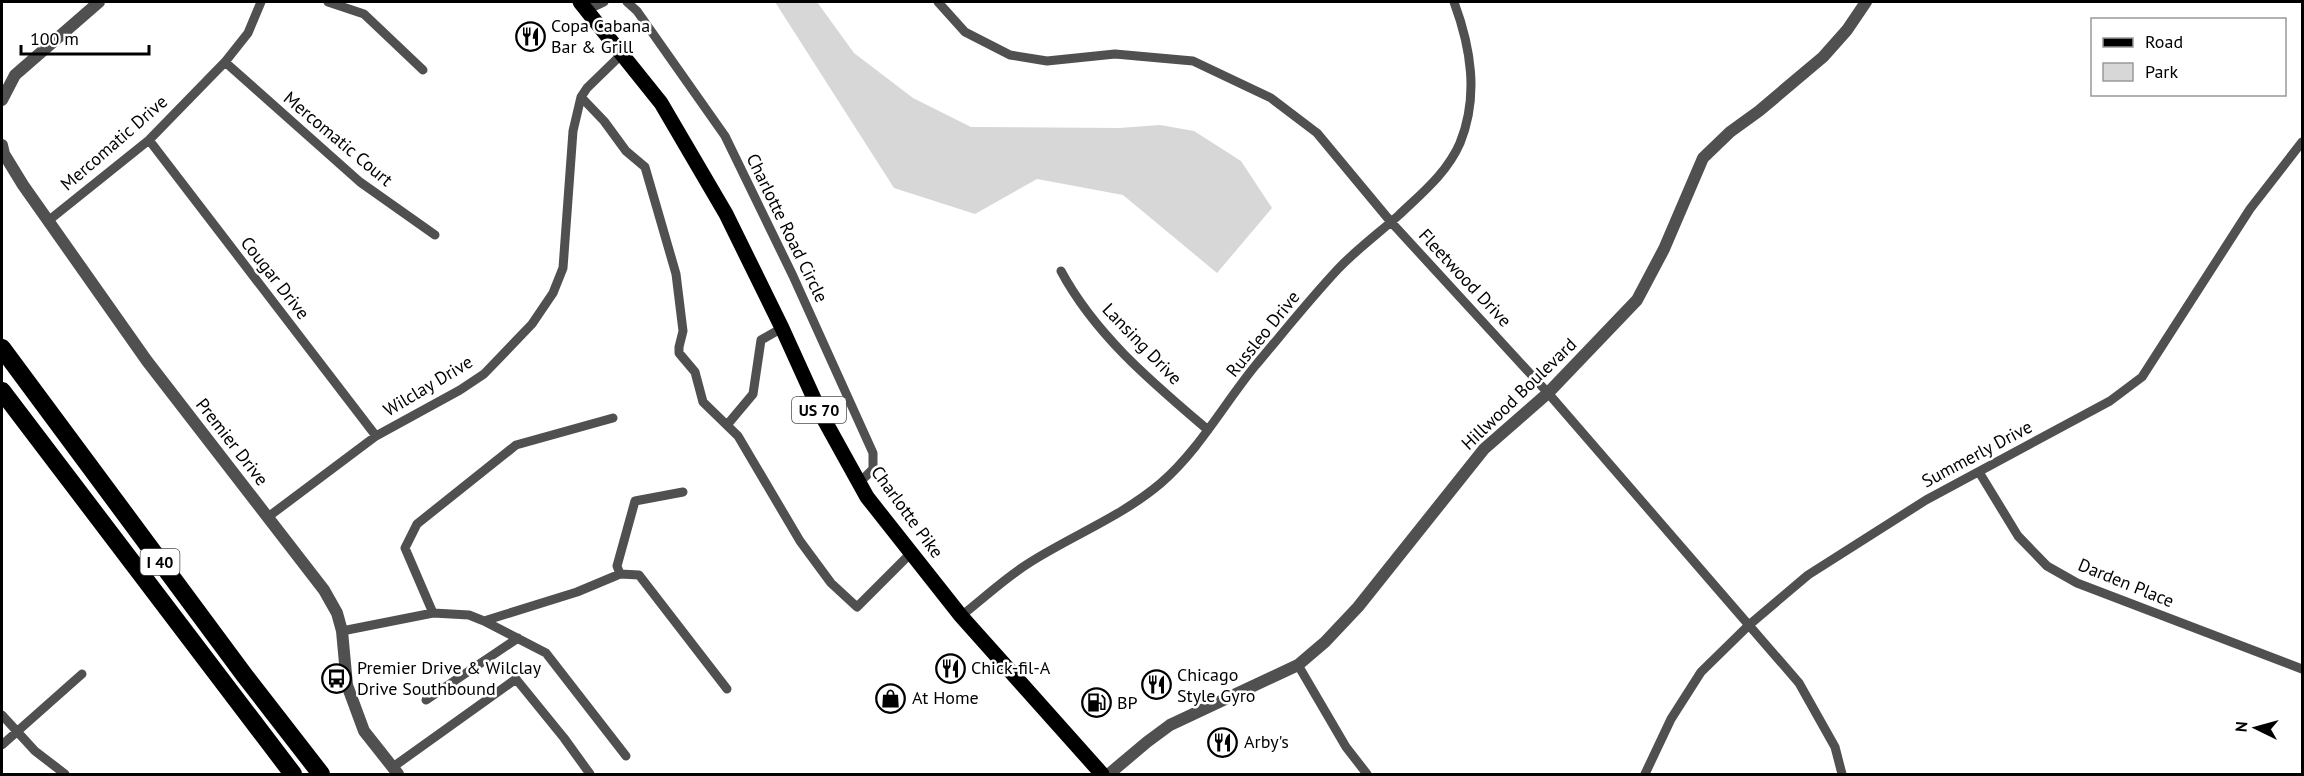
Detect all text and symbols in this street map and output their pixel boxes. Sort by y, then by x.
place label: Copa Cabana Bar & Grill [551,14,650,58]
scale bar [21,18,148,56]
legend [2091,18,2286,96]
restaurant icon: Copa Cabana Bar & Grill [514,20,546,52]
text: 100 m [30,27,79,50]
text: Road [2145,30,2183,53]
text: Park [2145,60,2178,83]
street label: Mercomatic Court [279,86,398,191]
street label: Mercomatic Drive [56,90,172,195]
street label: Charlotte Road Circle [741,150,833,306]
street label: Fleetwood Drive [1414,224,1517,332]
street label: Cougar Drive [236,232,315,324]
street label: Russleo Drive [1221,286,1304,381]
street label: Lansing Drive [1098,298,1187,389]
street label: Hillwood Boulevard [1456,333,1581,455]
street label: Wilclay Drive [379,350,477,421]
street label: Premier Drive [191,393,274,490]
road number: US 70 [792,397,846,423]
street label: Summerly Drive [1918,415,2036,492]
street label: Charlotte Pike [866,461,949,562]
road number: I 40 [140,549,180,575]
street label: Darden Place [2075,553,2178,612]
restaurant icon: Chick-fil-A [934,652,966,684]
place label: Premier Drive & Wilclay Drive Southbound [357,656,542,700]
place label: Chick-fil-A [971,656,1051,679]
bus stop icon: Premier Drive & Wilclay Drive Southbound [320,662,352,694]
place label: Chicago Style Gyro [1177,663,1255,707]
restaurant icon: Chicago Style Gyro [1140,669,1172,701]
shop icon: At Home [875,682,907,714]
place label: At Home [912,686,979,709]
fuel station icon: BP [1080,687,1112,719]
place label: BP [1117,691,1138,714]
north arrow [2226,698,2286,758]
text: N [2231,721,2251,733]
restaurant icon: Arby's [1207,726,1239,758]
place label: Arby's [1244,730,1289,753]

